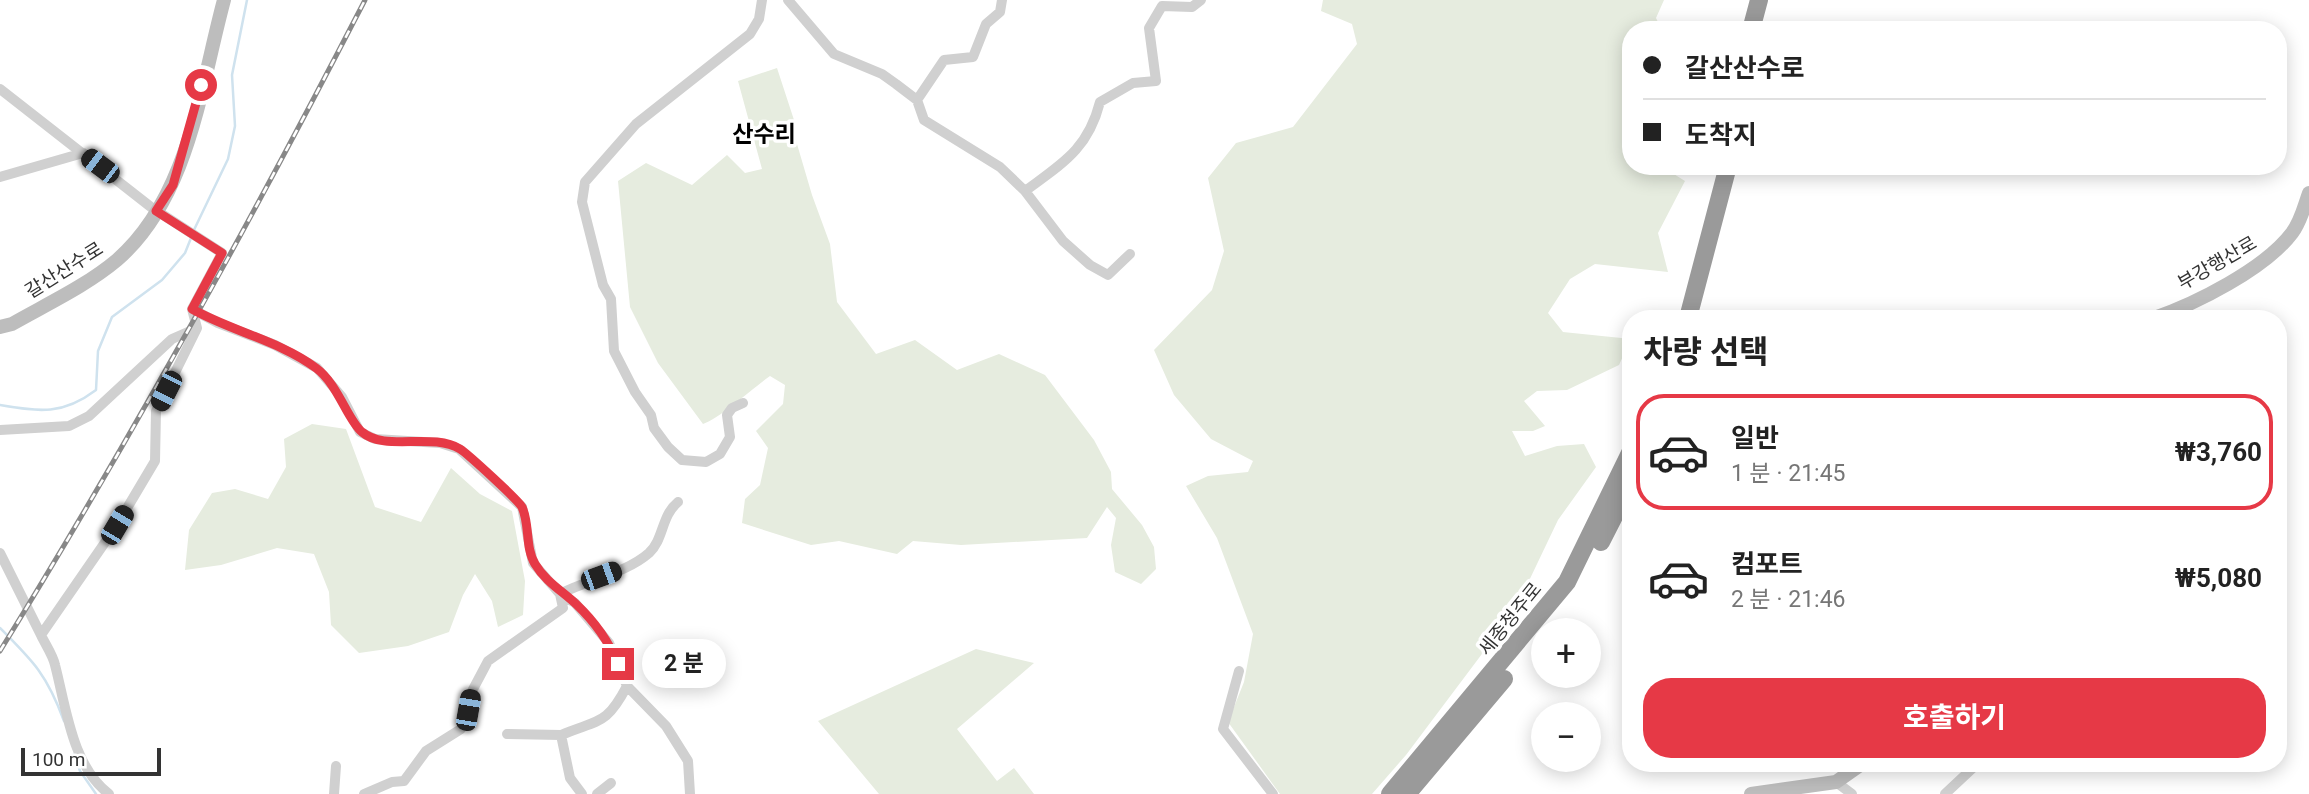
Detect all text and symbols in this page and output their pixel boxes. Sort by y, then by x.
text: 갈산산수로 [1685,53,1805,83]
route start [185,69,217,101]
text: 도착지 [1685,120,1757,150]
district label: 산수리 [732,121,796,148]
car [77,145,124,187]
street label: 부강행산로 [2173,231,2261,295]
street label: 갈산산수로 [21,237,107,303]
text: 차량 선택 [1643,333,1769,371]
car [148,368,185,414]
icon: car [1647,421,1710,484]
text: 일반 [1731,423,1779,453]
text: ₩3,760 [2175,437,2262,467]
text: 1 분 · 21:45 [1731,460,1846,487]
car [98,502,137,548]
icon: car [1647,547,1710,610]
text: 컴포트 [1731,549,1803,579]
car [578,559,625,593]
text: ₩5,080 [2175,563,2262,593]
street label: 세종청주로 [1474,578,1546,660]
text: 2 분 · 21:46 [1731,586,1846,613]
map controls [1531,618,1601,772]
button: + [1531,618,1601,688]
callout: 2 분 [642,640,726,688]
route end [602,648,634,680]
text: 2 분 [664,650,704,677]
button: 호출하기 [1643,678,2266,758]
car [455,687,482,733]
button: − [1531,702,1601,772]
scale bar [21,745,161,777]
text: 100 m [32,748,85,771]

